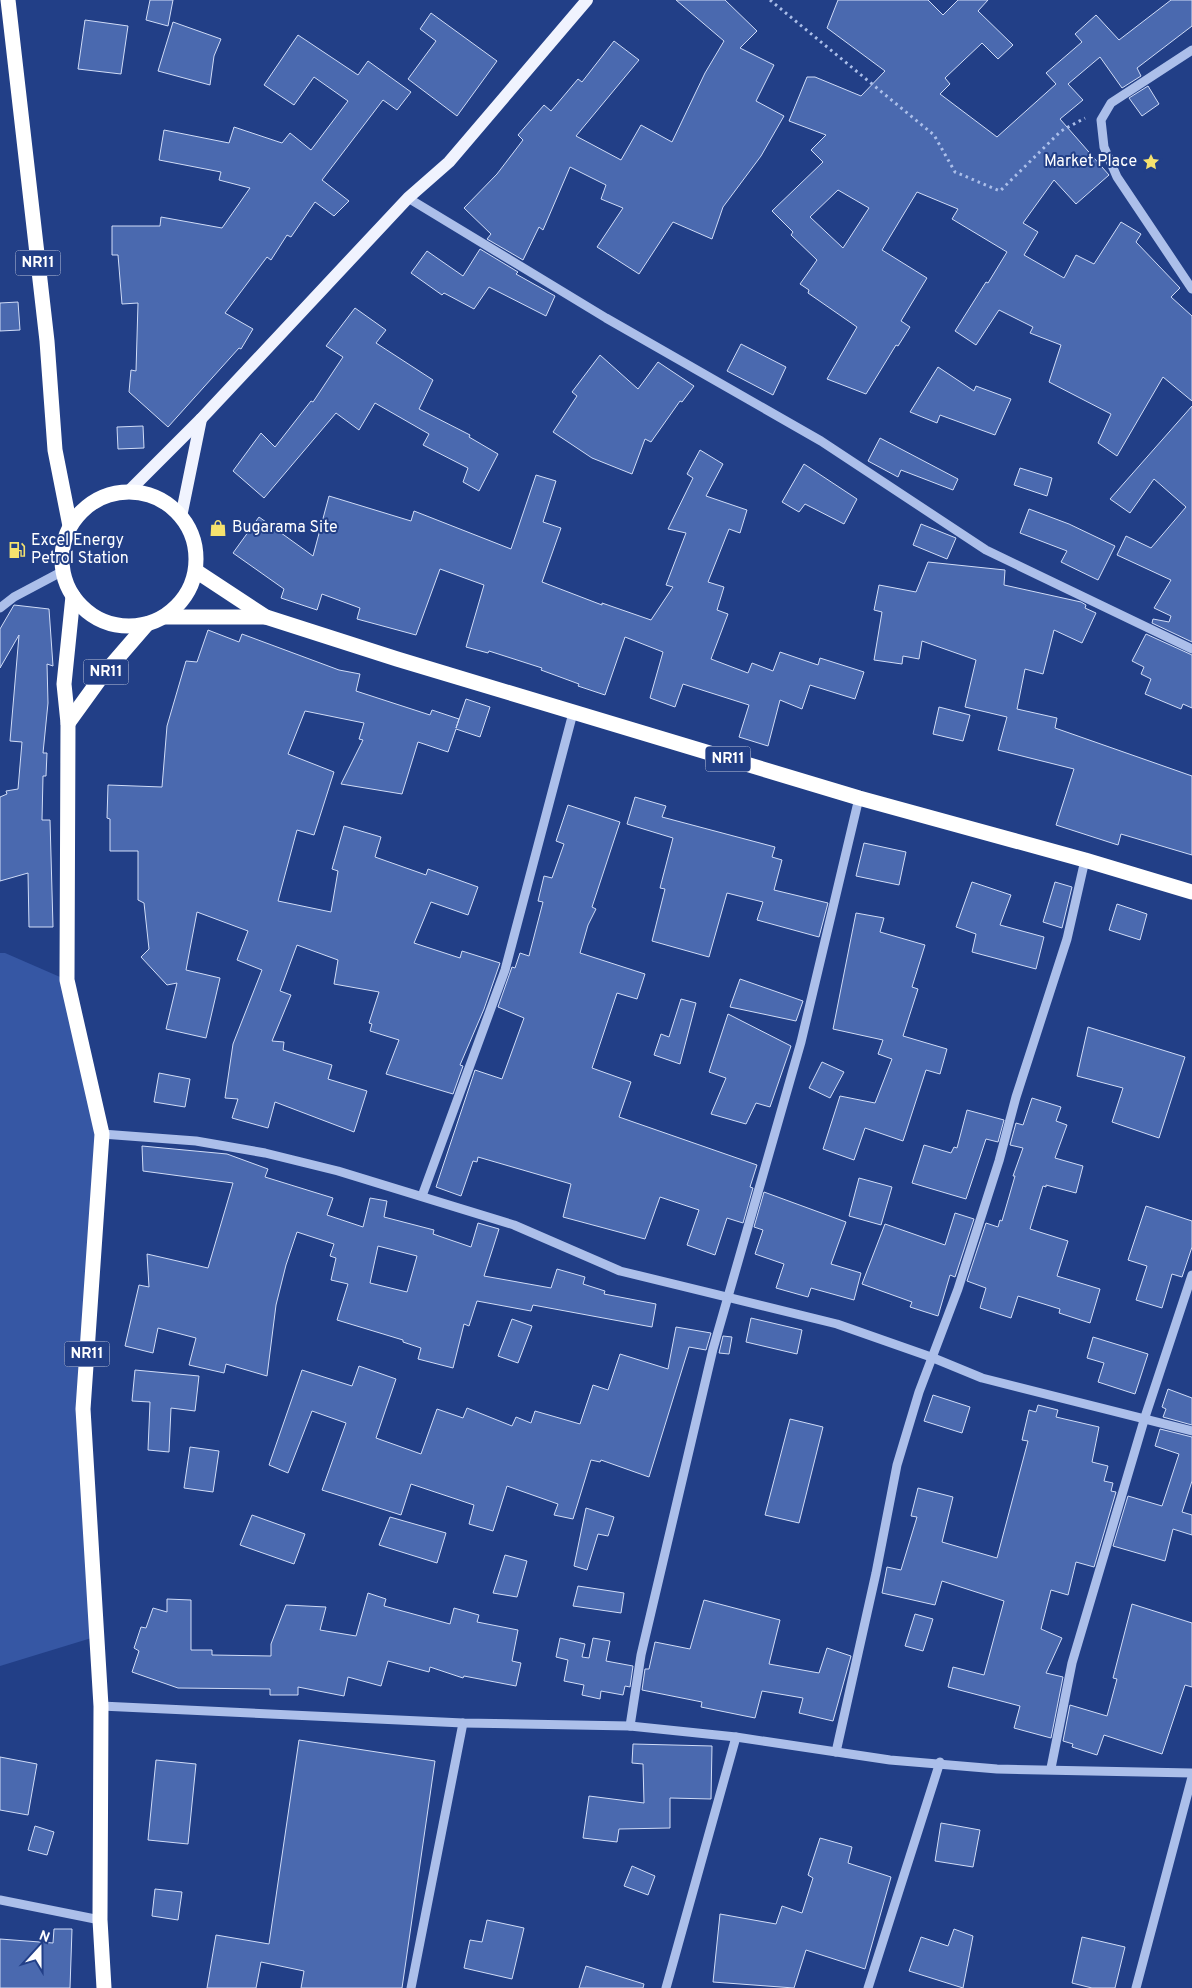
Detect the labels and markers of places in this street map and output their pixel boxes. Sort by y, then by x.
place label: Market Place [1044,152,1137,172]
place icon: Market Place [1141,152,1161,172]
shop icon: Bugarama Site [208,518,228,538]
place label: Bugarama Site [232,518,338,538]
place label: Excel Energy Petrol Station [31,531,129,569]
fuel station icon: Excel Energy Petrol Station [7,540,27,560]

